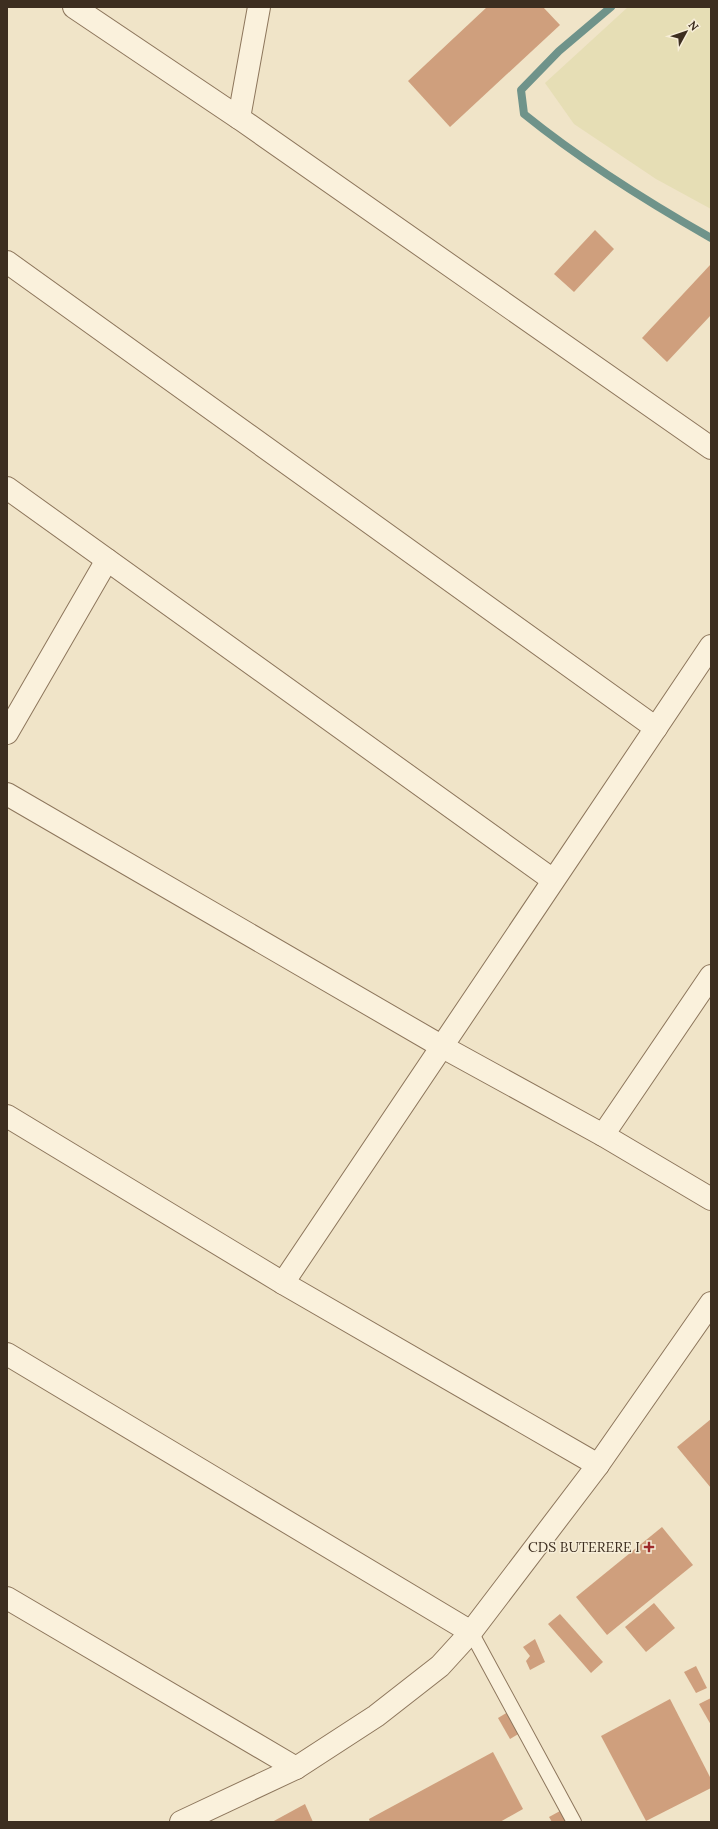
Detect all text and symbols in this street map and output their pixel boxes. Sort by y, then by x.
north arrow [666,12,706,52]
text: N [686,18,702,34]
place label: CDS BUTERERE I [528,1538,640,1556]
marker: CDS BUTERERE I [643,1541,655,1553]

